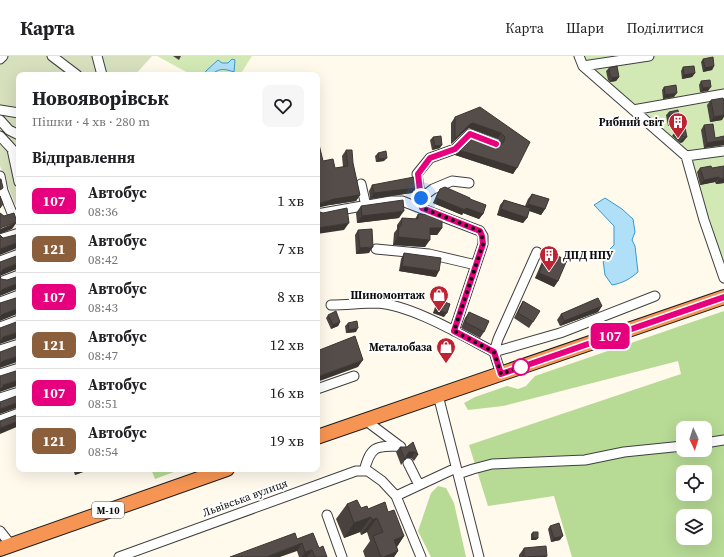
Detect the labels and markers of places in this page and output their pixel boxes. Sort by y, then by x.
building icon: Рибний світ [667,111,689,139]
place label: Рибний світ [599,115,664,130]
building icon: ДПД НПУ [538,244,560,272]
place label: ДПД НПУ [563,248,614,263]
shop icon: Шиномонтаж [428,284,450,312]
place label: Шиномонтаж [351,288,426,303]
shop icon: Металобаза [435,336,457,364]
place label: Металобаза [369,340,432,355]
unlabelled marker [512,358,530,376]

